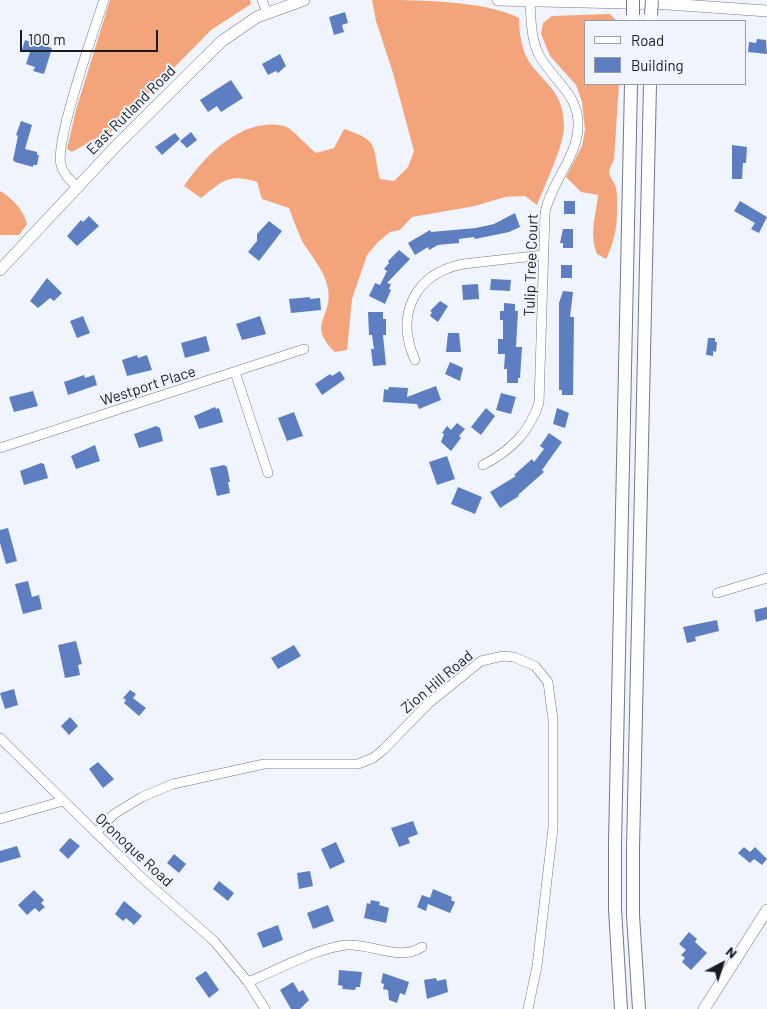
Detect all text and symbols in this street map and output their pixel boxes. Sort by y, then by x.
scale bar [22,20,160,52]
legend [584,20,747,85]
text: 100 m [28,30,66,48]
text: Road [631,31,664,49]
text: Building [631,56,684,74]
street label: East Rutland Road [83,62,179,158]
street label: Tulip Tree Court [520,213,542,317]
street label: Westport Place [98,362,198,410]
street label: Zion Hill Road [398,647,476,717]
street label: Oronoque Road [91,809,177,891]
north arrow [697,939,747,989]
text: N [723,943,741,962]

